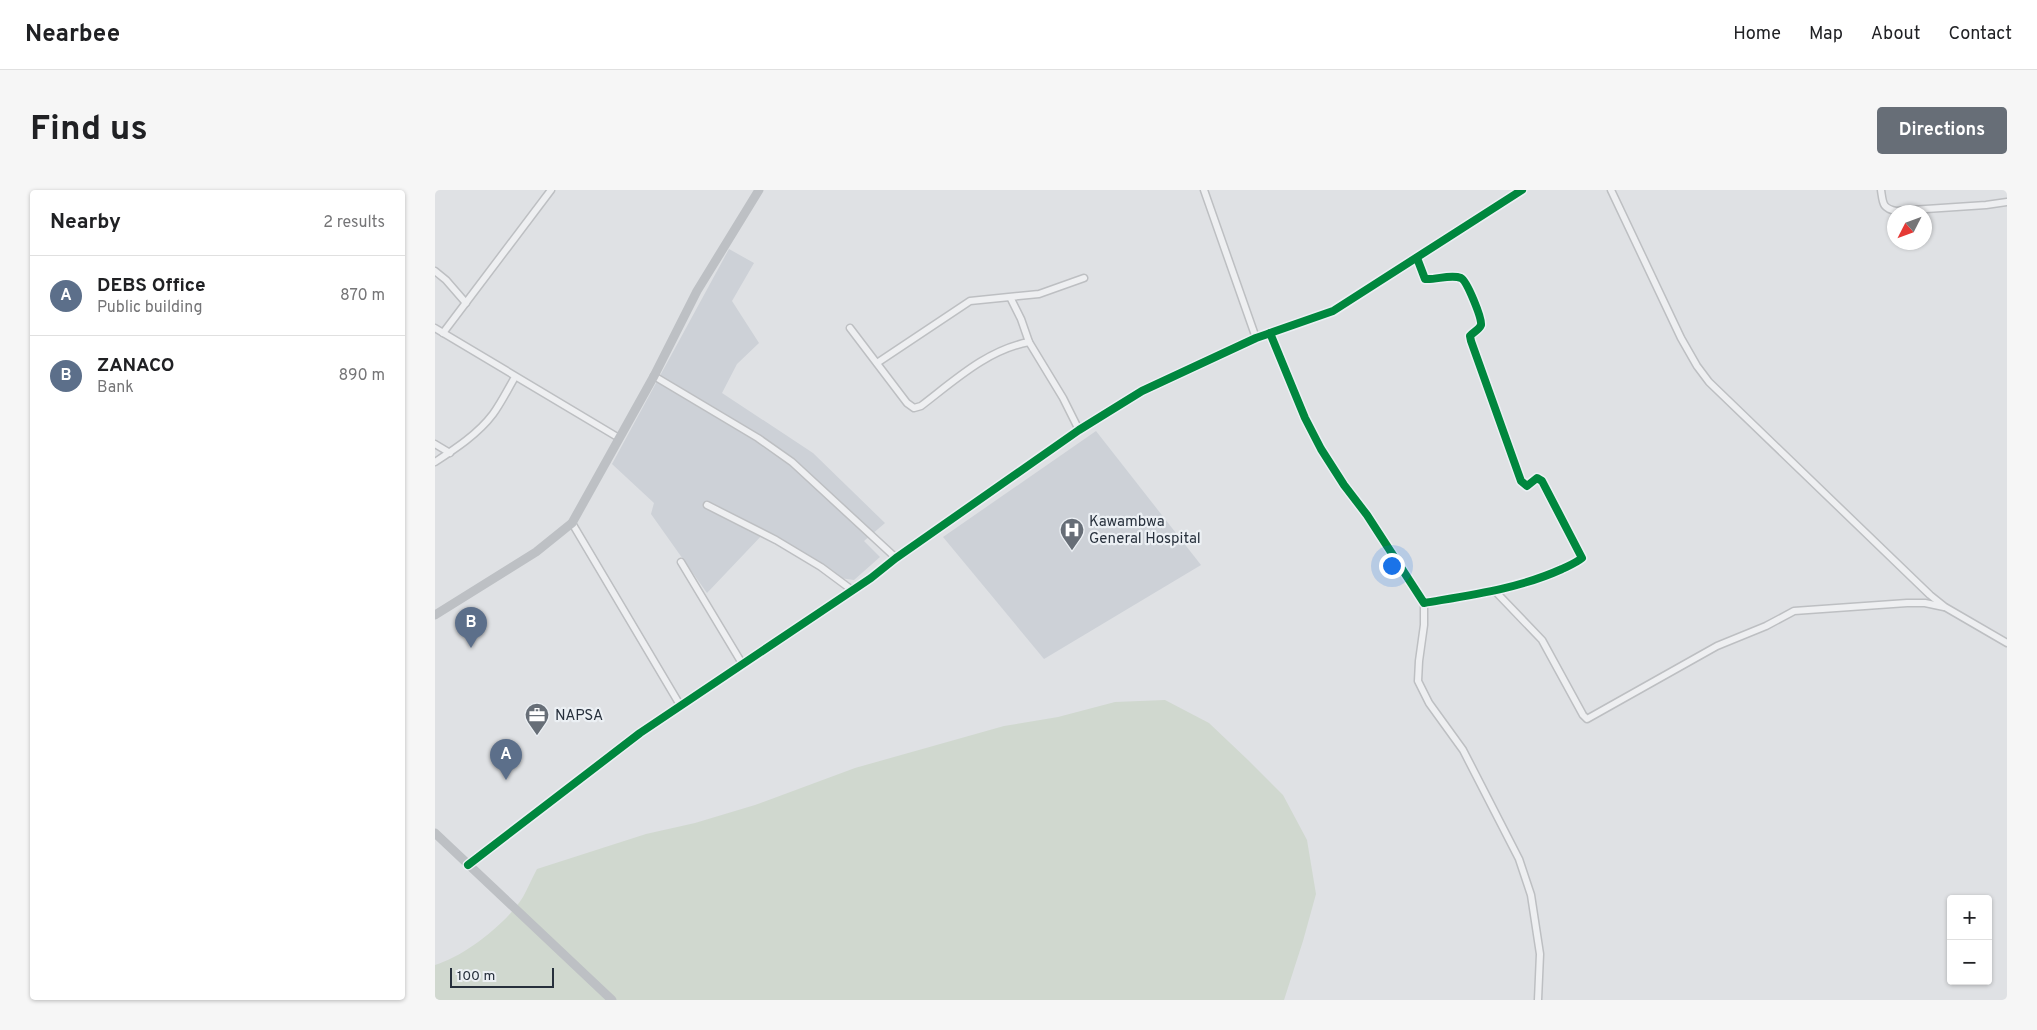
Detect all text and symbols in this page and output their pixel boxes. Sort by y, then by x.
text: Nearbee [25,20,120,50]
text: Home [1733,23,1781,46]
text: Map [1809,23,1843,46]
text: About [1871,23,1920,46]
text: Contact [1948,23,2012,46]
button: Directions [1877,107,2007,154]
text: Find us [30,108,148,152]
north arrow [1887,205,1932,250]
text: Nearby [50,209,121,236]
text: 2 results [323,213,385,233]
text: DEBS Office [97,274,206,298]
text: A [60,286,72,306]
text: 870 m [340,286,385,306]
text: Public building [97,298,202,318]
text: ZANACO [97,354,174,378]
text: B [60,366,72,386]
text: 890 m [339,366,385,386]
text: Bank [97,378,134,398]
place label: Kawambwa General Hospital [1089,513,1201,549]
hospital icon: Kawambwa General Hospital [1059,517,1085,551]
your location [1379,553,1405,579]
pin: B [455,607,487,648]
office icon: NAPSA [524,702,550,736]
place label: NAPSA [555,707,603,726]
pin: A [490,739,522,780]
map controls [1947,895,1992,985]
button: + [1947,895,1992,940]
button: − [1947,940,1992,985]
scale bar [450,965,554,988]
text: 100 m [457,968,495,985]

